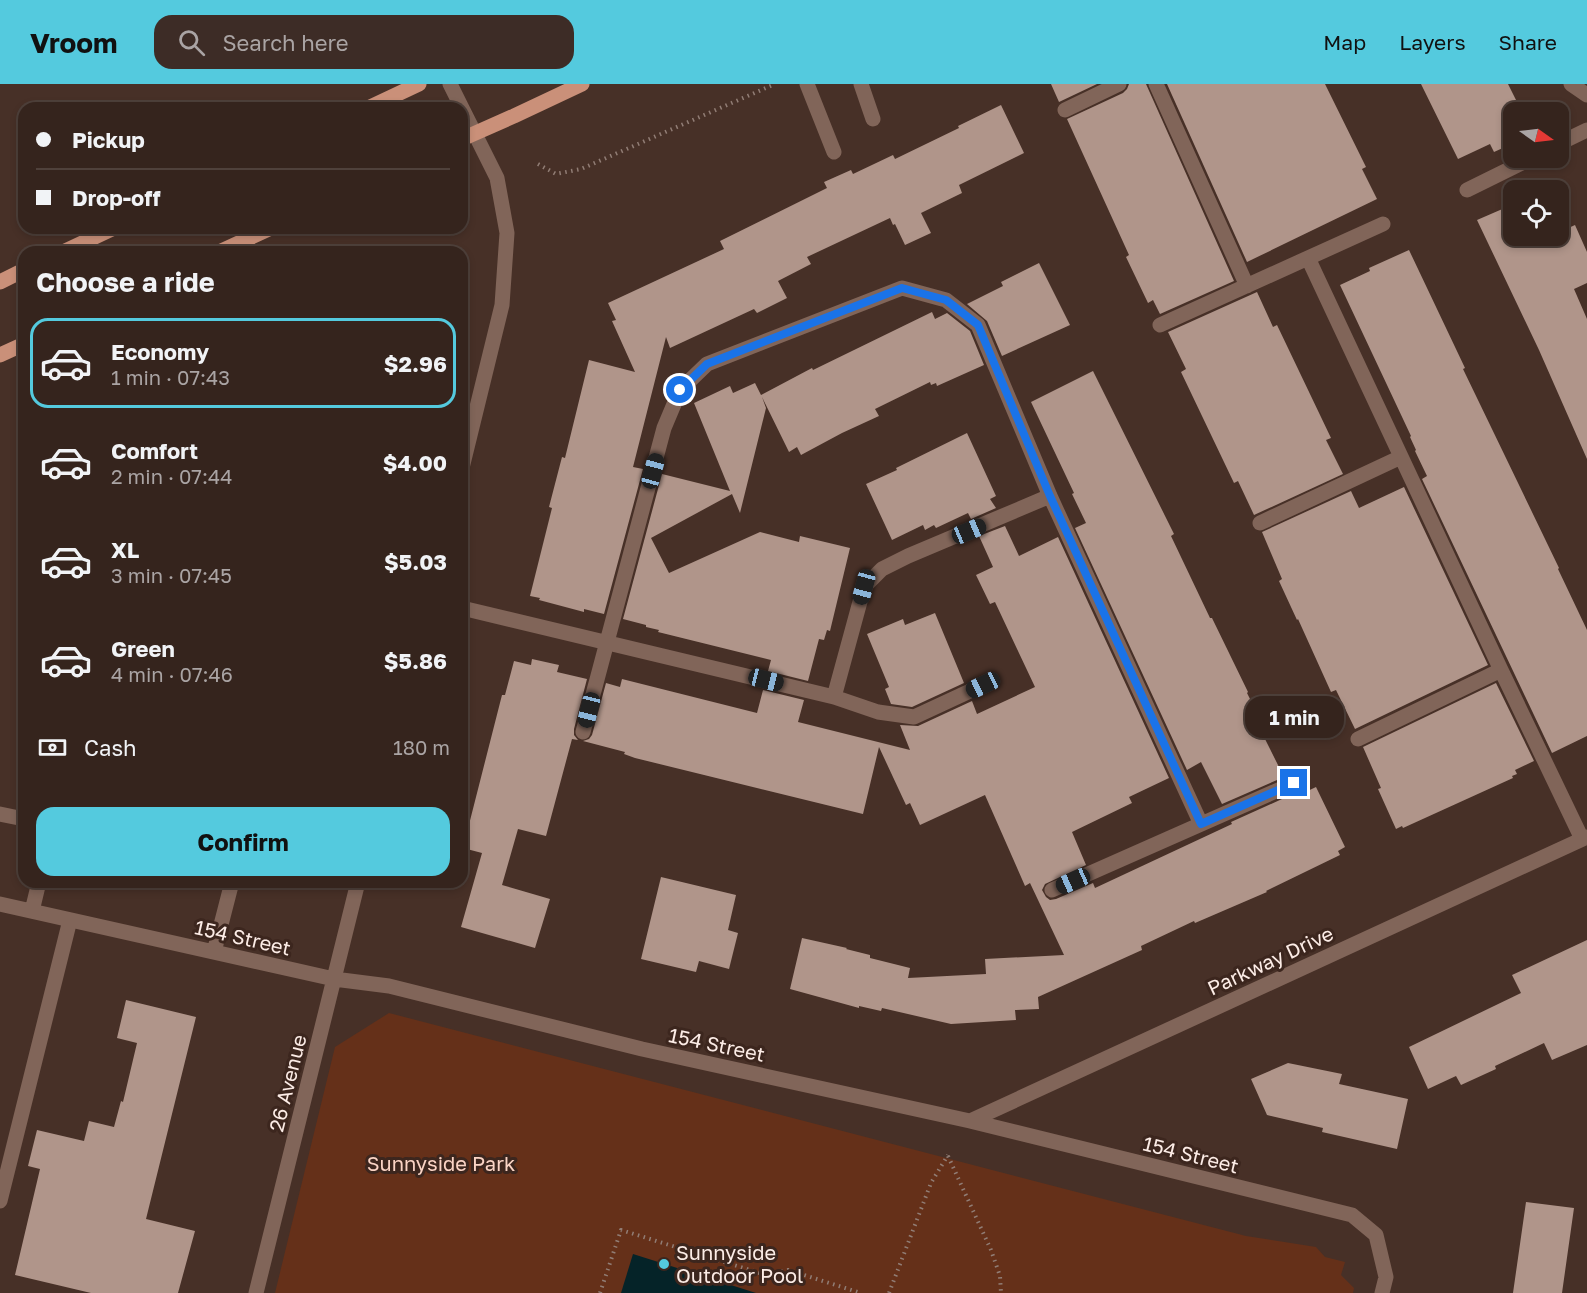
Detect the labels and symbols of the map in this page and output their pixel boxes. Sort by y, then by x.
north arrow [1503,102,1569,168]
route start [666,376,693,403]
car [640,451,666,491]
car [949,516,989,546]
car [851,567,877,607]
car [746,667,786,693]
car [963,669,1003,701]
car [576,690,602,730]
callout: 1 min [1244,696,1344,738]
route end [1280,769,1307,796]
car [1053,865,1093,897]
street label: 154 Street [193,914,293,960]
street label: Parkway Drive [1203,920,1337,1000]
street label: 154 Street [667,1022,767,1066]
street label: 26 Avenue [263,1032,311,1134]
street label: 154 Street [1141,1131,1241,1177]
park label: Sunnyside Park [367,1151,515,1175]
place label: Sunnyside Outdoor Pool [676,1240,803,1287]
marker: Sunnyside Outdoor Pool [657,1257,671,1271]

